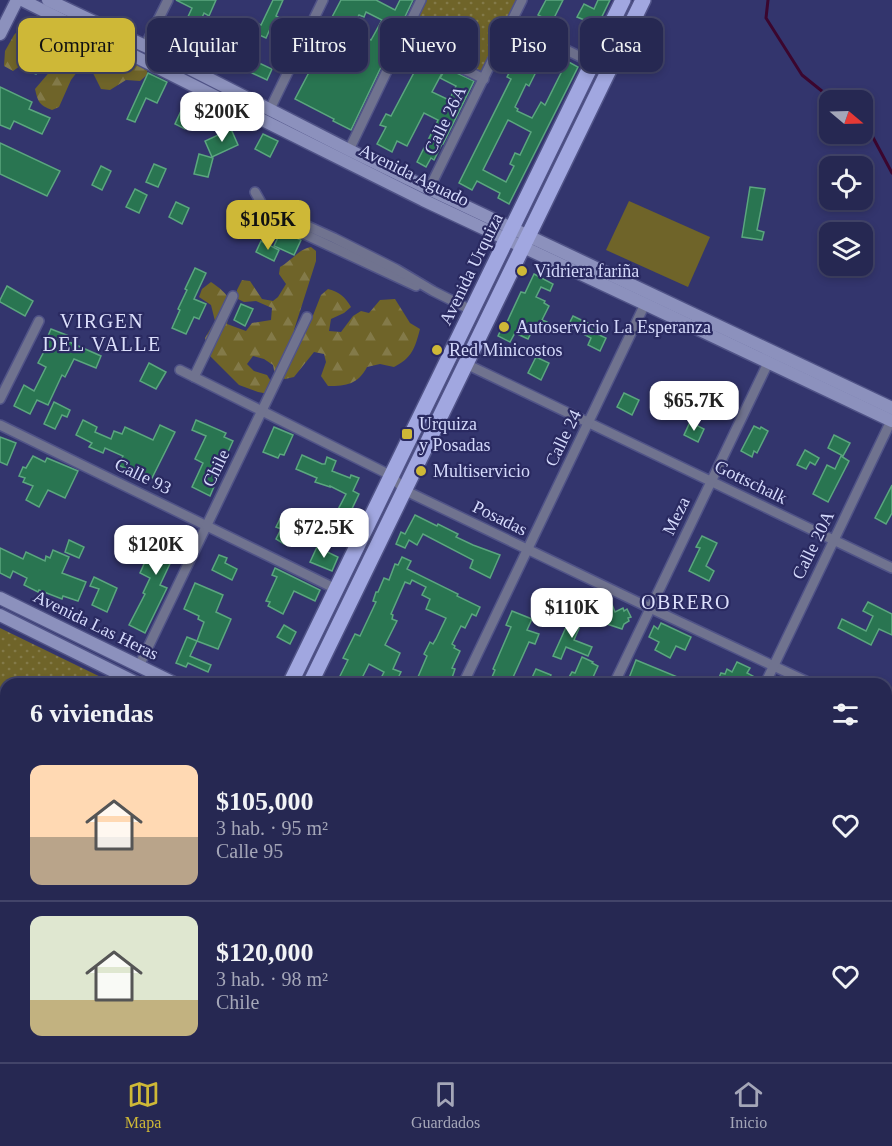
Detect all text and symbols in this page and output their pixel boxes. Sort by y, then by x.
chip: Comprar [18,18,135,72]
chip: Alquilar [147,18,259,72]
chip: Filtros [271,18,368,72]
chip: Nuevo [380,18,478,72]
chip: Piso [490,18,568,72]
chip: Casa [580,18,663,72]
street label: Calle 26A [420,83,470,157]
north arrow [819,90,873,144]
map controls [819,90,873,276]
pin: $200K [180,92,264,143]
text: $200K [194,100,250,122]
street label: Avenida Aguado [356,140,472,210]
button: locate [819,156,873,210]
pin: $105K [226,200,310,251]
text: $105K [240,208,296,230]
street label: Avenida Urquiza [435,210,507,328]
button: layers [819,222,873,276]
place label: Vidriera fariña [534,261,639,281]
marker: Vidriera fariña [515,264,529,278]
district label: VIRGEN DEL VALLE [42,310,162,355]
place label: Autoservicio La Esperanza [516,317,711,337]
marker: Autoservicio La Esperanza [497,320,511,334]
place label: Red Minicostos [449,340,563,360]
marker: Red Minicostos [430,343,444,357]
pin: $65.7K [645,381,743,432]
text: $65.7K [664,389,724,411]
street label: Calle 24 [541,406,585,470]
place label: Urquiza y Posadas [419,414,491,455]
marker: Urquiza y Posadas [400,427,414,441]
street label: Chile [198,446,234,490]
street label: Calle 93 [111,454,175,498]
street label: Gottschalk [712,456,790,508]
place label: Multiservicio [433,461,530,481]
marker: Multiservicio [414,464,428,478]
street label: Meza [658,494,694,538]
street label: Posadas [470,496,530,540]
pin: $72.5K [275,508,373,559]
street label: Calle 20A [788,508,838,582]
text: $72.5K [294,516,354,538]
pin: $120K [114,525,198,576]
text: $120K [128,533,184,555]
street label: Avenida Las Heras [30,586,162,664]
pin: $110K [530,588,614,639]
district label: OBRERO [641,591,731,613]
text: $110K [545,596,599,618]
icon: filters [829,698,862,731]
text: 6 viviendas [30,699,154,728]
text: $105,000 [216,787,314,816]
icon: home [78,789,150,861]
icon: heart [829,809,862,842]
text: 3 hab. · 95 m² [216,817,328,839]
text: Calle 95 [216,840,283,862]
text: $120,000 [216,938,314,967]
icon: home [78,940,150,1012]
icon: heart [829,960,862,993]
text: 3 hab. · 98 m² [216,968,328,990]
text: Chile [216,991,259,1013]
tab: Mapa [125,1078,161,1132]
tab: Guardados [411,1078,480,1132]
tab: Inicio [730,1078,767,1132]

